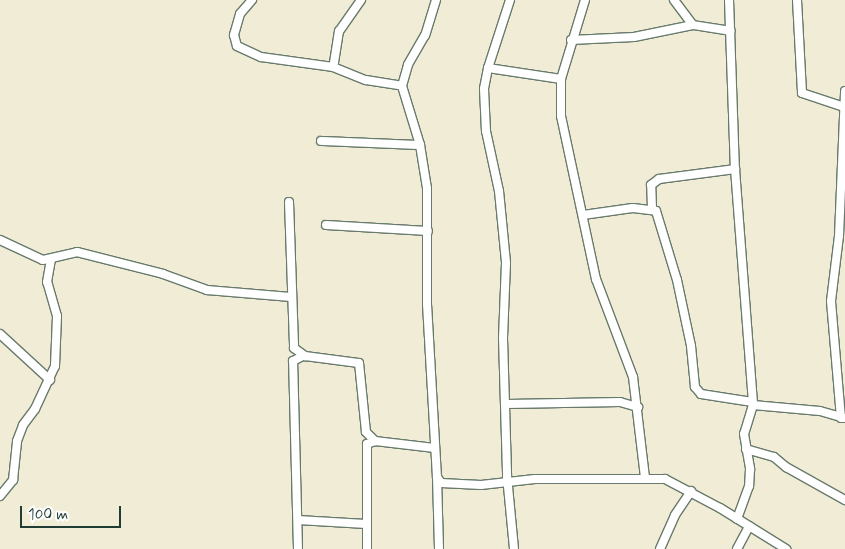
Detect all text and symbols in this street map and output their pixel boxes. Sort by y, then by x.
scale bar [22,496,124,528]
text: 100 m [28,505,68,525]

